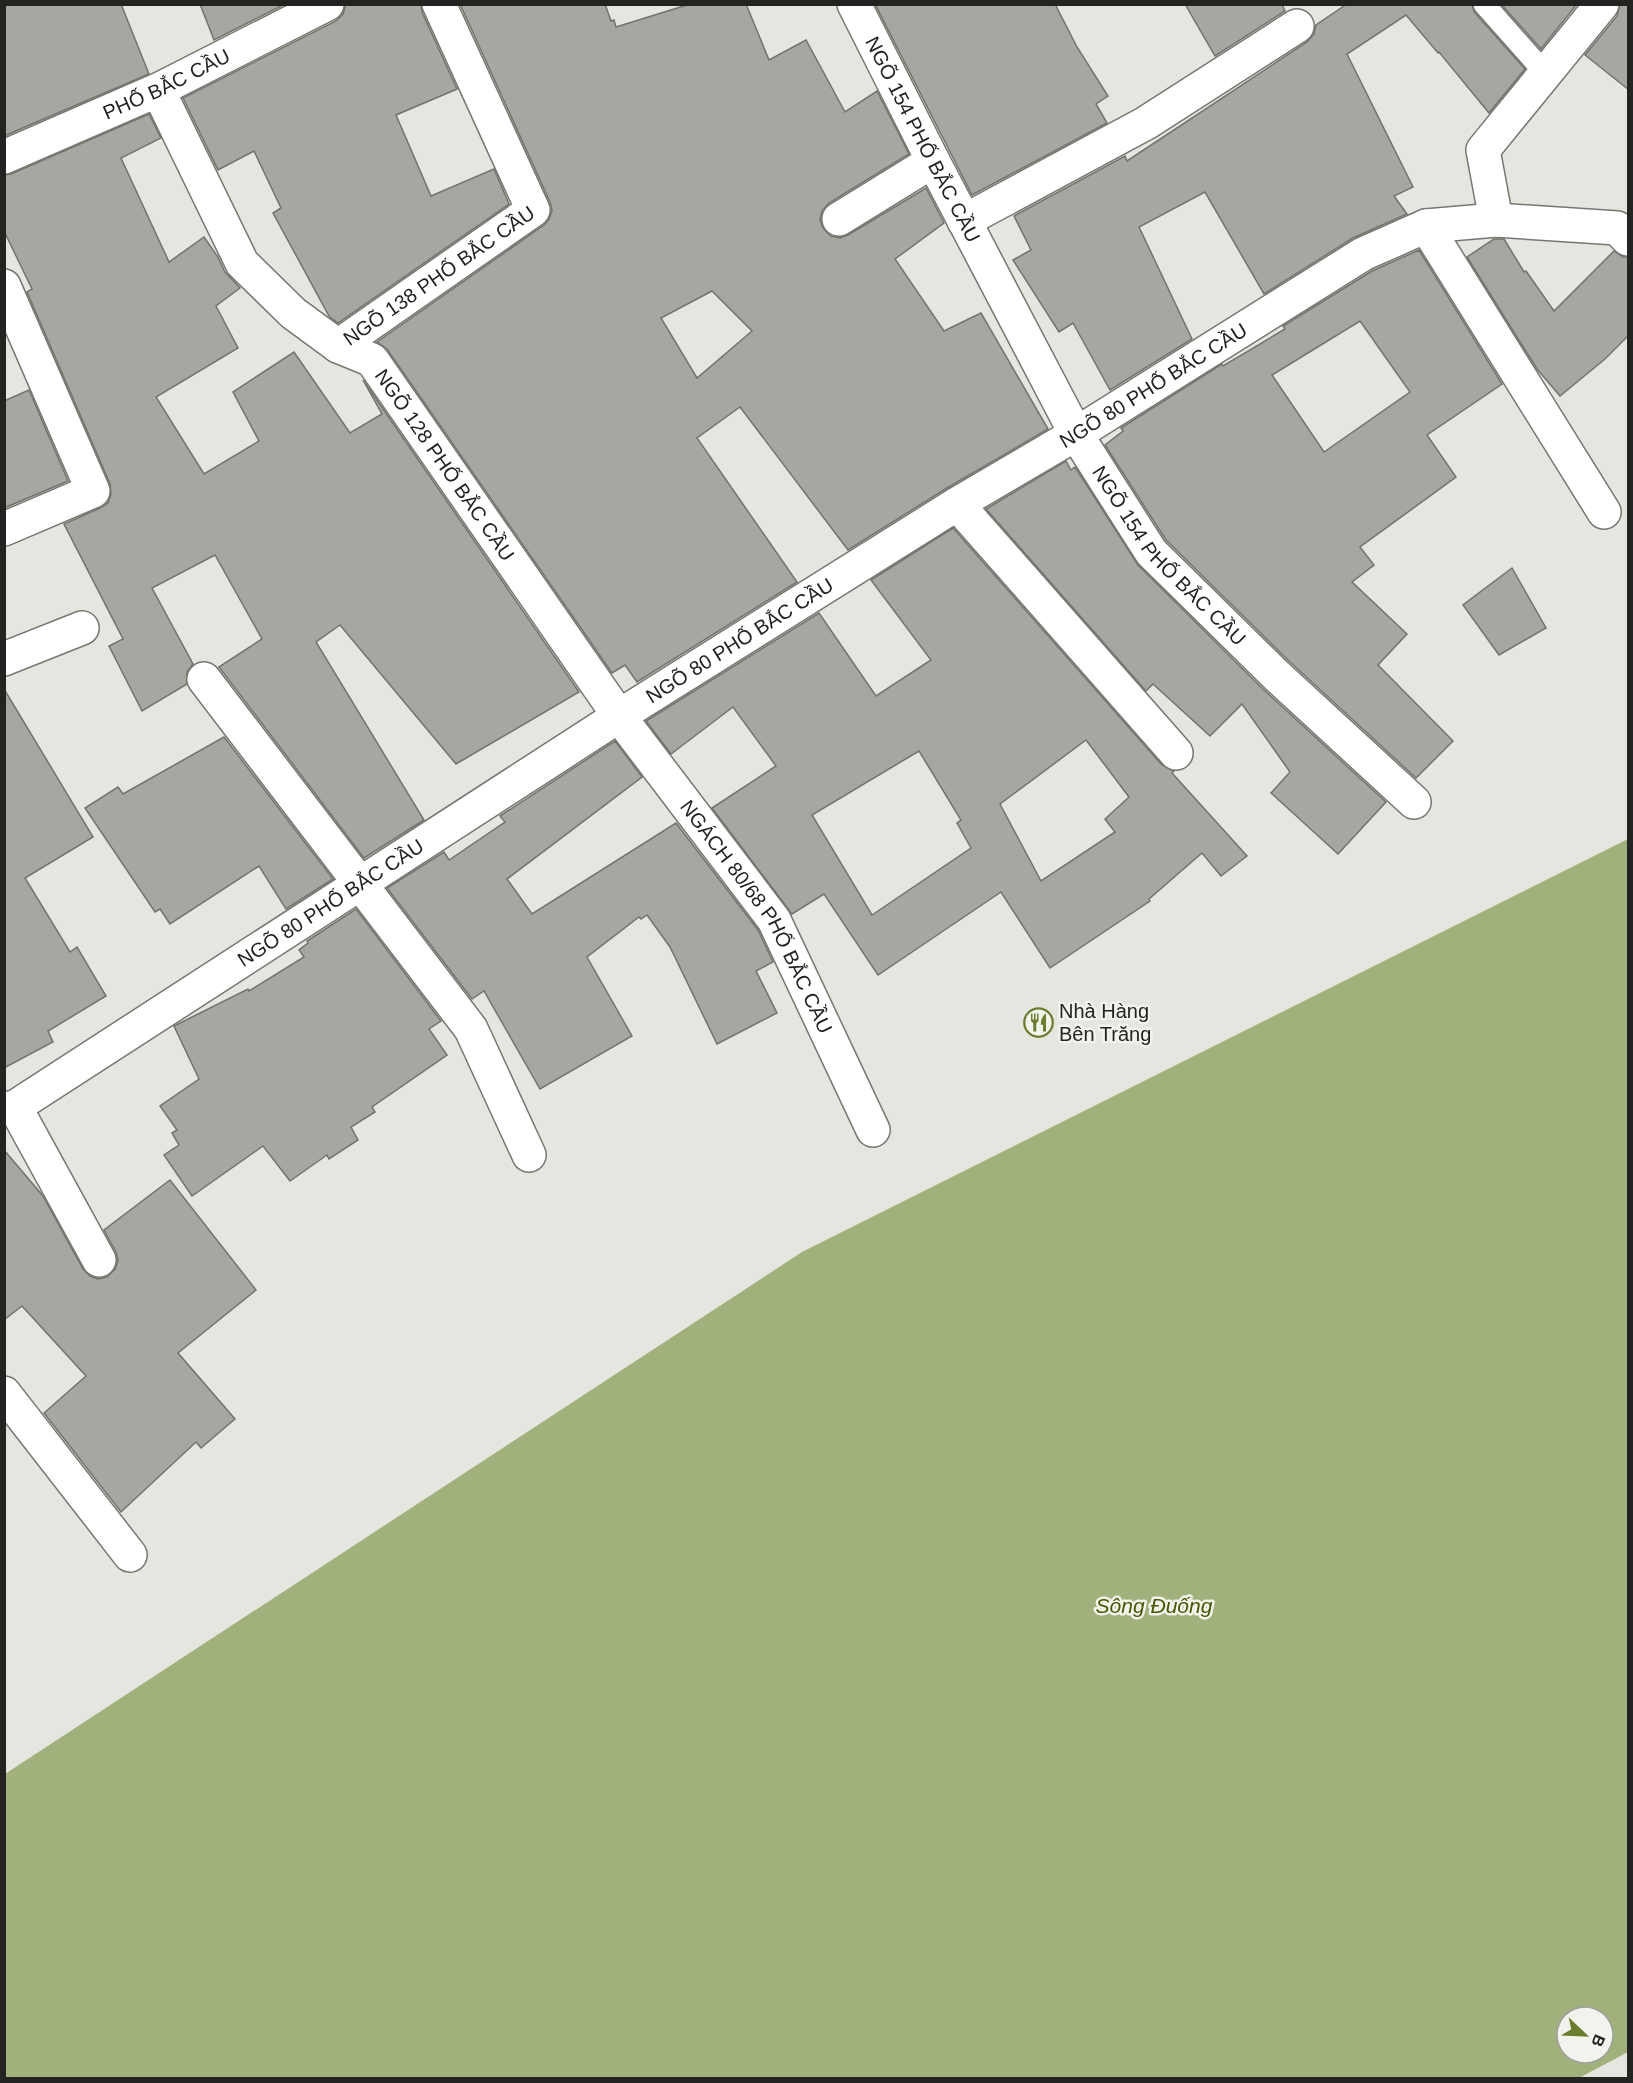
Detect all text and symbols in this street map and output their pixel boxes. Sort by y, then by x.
street label: NGÕ 154 PHỐ BẮC CẦU [861,33,985,246]
street label: PHỐ BẮC CẦU [100,44,233,124]
street label: NGÕ 138 PHỐ BẮC CẦU [339,201,539,350]
street label: NGÕ 80 PHỐ BẮC CẦU [1056,319,1251,452]
street label: NGÕ 128 PHỐ BẮC CẦU [371,365,519,565]
street label: NGÕ 154 PHỐ BẮC CẦU [1088,462,1250,650]
street label: NGÕ 80 PHỐ BẮC CẦU [642,573,837,707]
street label: NGÁCH 80/68 PHỐ BẮC CẦU [676,796,837,1037]
street label: NGÕ 80 PHỐ BẮC CẦU [233,835,427,971]
place label: Nhà Hàng Bên Trăng [1059,1000,1151,1045]
restaurant icon: Nhà Hàng Bên Trăng [1022,1006,1054,1038]
water label: Sông Đuống [1096,1594,1213,1617]
north arrow [1555,2005,1615,2065]
text: B [1588,2032,1608,2049]

